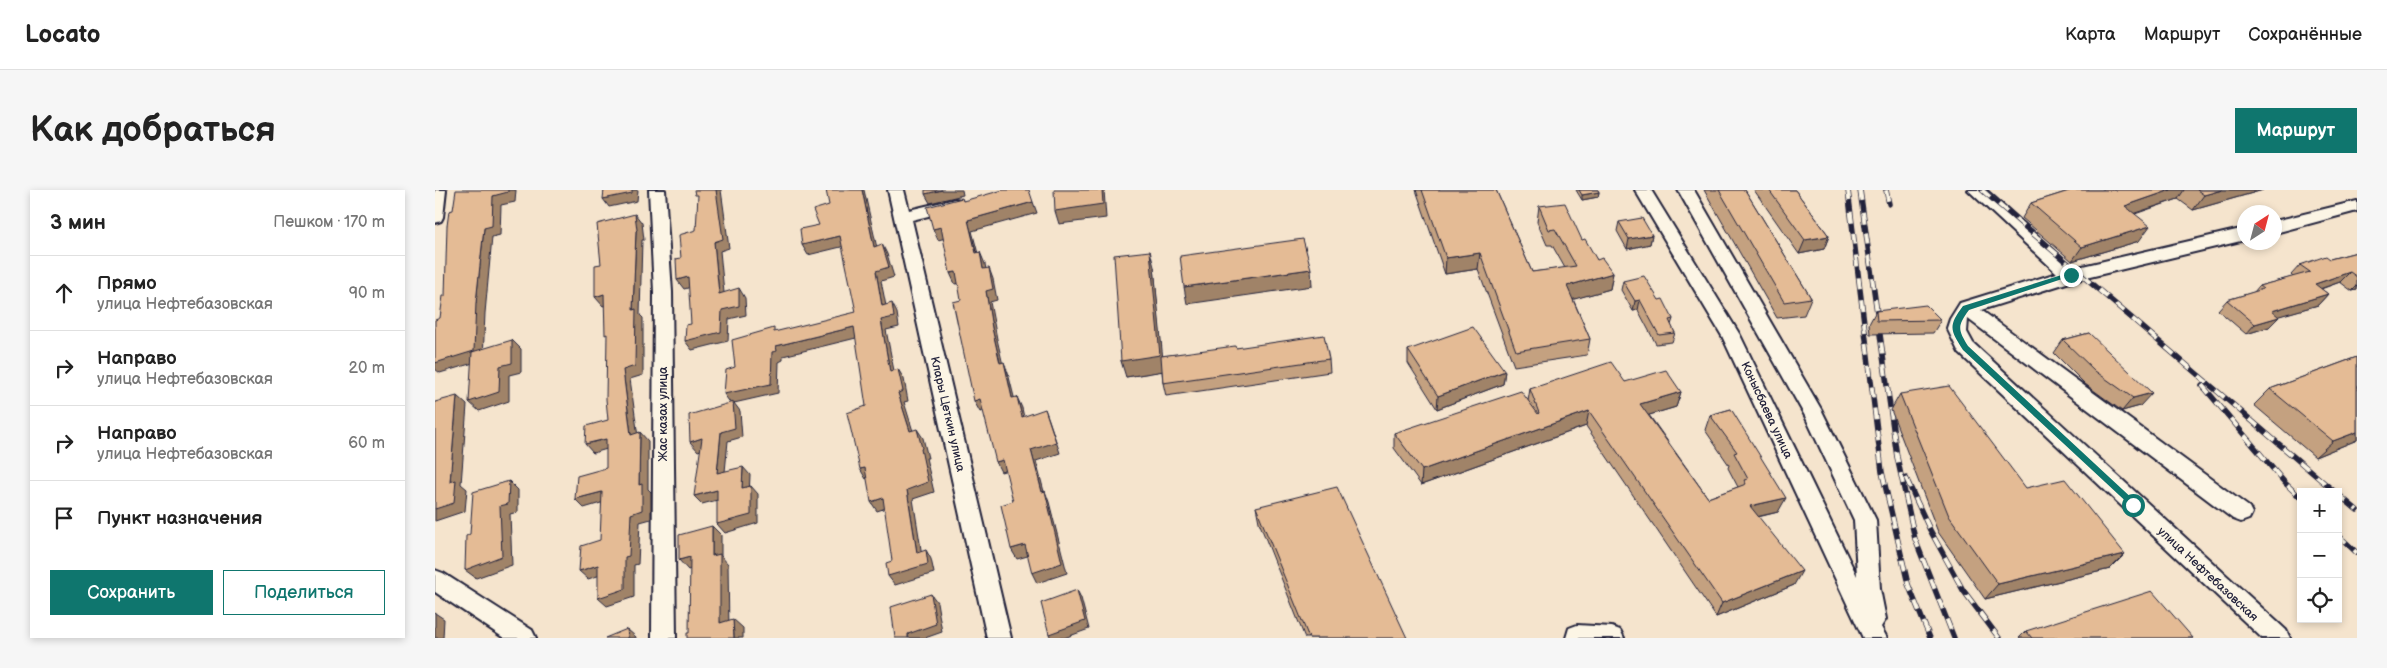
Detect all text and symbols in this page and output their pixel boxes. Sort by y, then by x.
text: Locato [25,20,100,49]
text: Карта [2065,24,2116,45]
text: Маршрут [2144,24,2220,45]
text: Сохранённые [2248,24,2362,45]
button: Маршрут [2235,108,2357,153]
text: Как добраться [30,109,276,152]
north arrow [2237,205,2282,250]
text: 3 мин [50,210,106,235]
text: Пешком · 170 m [273,213,385,232]
route end [2060,264,2083,287]
text: Прямо [97,272,157,295]
icon: ahead [50,279,78,307]
text: 90 m [349,284,385,303]
text: улица Нефтебазовская [97,295,273,314]
text: Направо [97,347,177,370]
icon: right [50,354,78,382]
street label: Клары Цеткин улица [927,355,968,473]
text: 20 m [349,359,385,378]
street label: Конысбаева улица [1737,359,1796,461]
street label: Жас казах улица [656,367,671,461]
text: улица Нефтебазовская [97,370,273,389]
text: Направо [97,422,177,445]
icon: right [50,429,78,457]
text: 60 m [348,434,385,453]
text: улица Нефтебазовская [97,445,273,464]
map controls [2297,488,2342,623]
button: + [2297,488,2342,533]
route start [2122,494,2145,517]
icon: arrive [50,504,78,532]
text: Пункт назначения [97,507,262,530]
street label: улица Нефтебазовская [2154,524,2261,625]
button: − [2297,533,2342,578]
button: Сохранить [50,570,213,615]
button: Поделиться [223,570,385,615]
button: locate [2297,578,2342,623]

